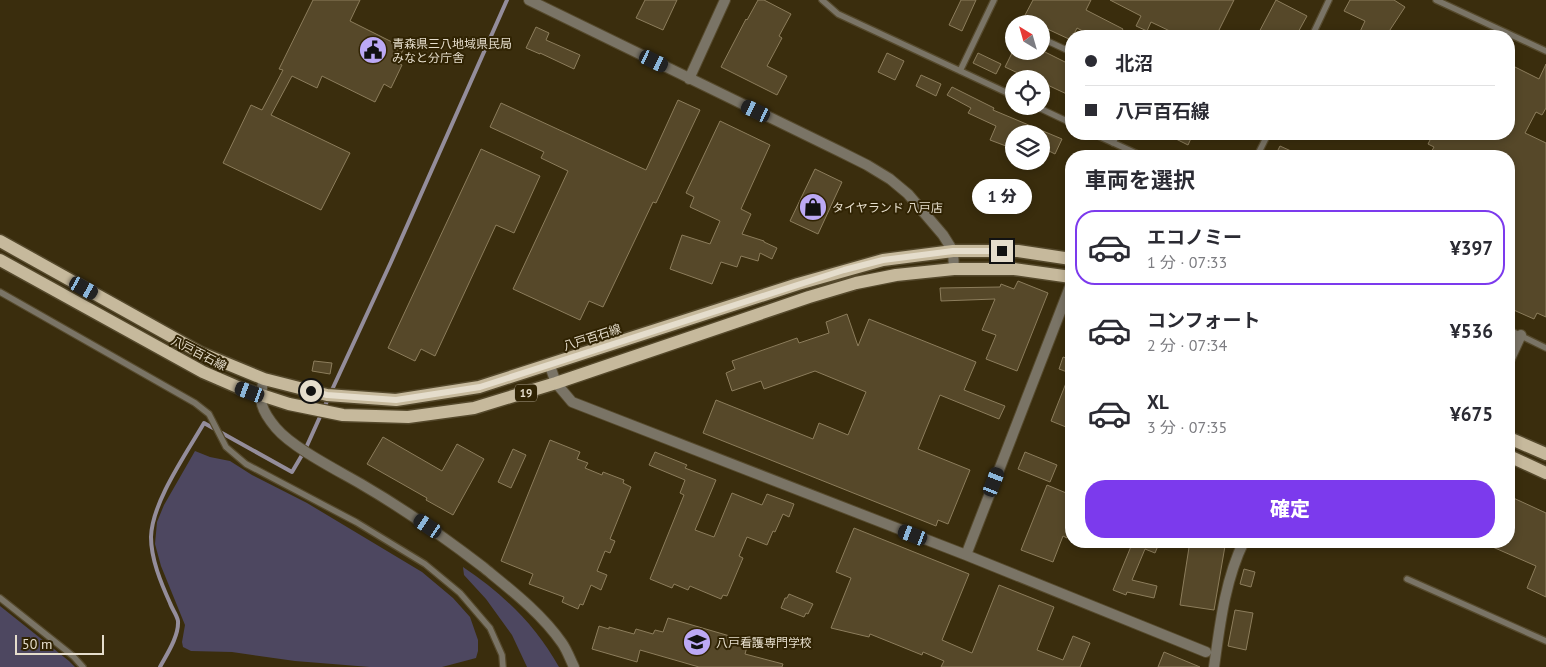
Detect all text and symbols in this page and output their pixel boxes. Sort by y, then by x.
north arrow [1005,15,1050,60]
map controls [1005,15,1050,170]
public building icon: 青森県三八地域県民局 みなと分庁舎 [358,35,388,65]
place label: 青森県三八地域県民局 みなと分庁舎 [392,36,512,65]
car [637,48,670,74]
text: 北沼 [1115,51,1153,75]
button: locate [1005,70,1050,115]
car [739,98,772,124]
text: 八戸百石線 [1115,99,1210,123]
button: layers [1005,125,1050,170]
text: 車両を選択 [1085,166,1195,194]
callout: 1 分 [972,178,1032,214]
text: 1 分 [987,186,1017,206]
shop icon: タイヤランド 八戸店 [798,192,828,222]
place label: タイヤランド 八戸店 [832,200,943,215]
icon: car [1087,225,1132,270]
text: エコノミー [1147,225,1242,249]
text: ¥397 [1450,236,1493,260]
route end [991,240,1013,262]
text: 1 分 · 07:33 [1147,252,1227,272]
car [67,274,100,302]
icon: car [1087,308,1132,353]
text: コンフォート [1147,308,1260,332]
text: ¥536 [1450,319,1493,343]
street label: 八戸百石線 [561,321,623,353]
street label: 八戸百石線 [169,333,229,373]
text: 2 分 · 07:34 [1147,335,1227,355]
car [233,380,266,404]
route start [300,380,322,402]
road number: 19 [515,384,537,402]
text: XL [1147,390,1169,414]
icon: car [1087,391,1132,436]
text: ¥675 [1450,402,1493,426]
text: 3 分 · 07:35 [1147,417,1227,437]
car [981,465,1006,499]
button: 確定 [1085,480,1495,538]
car [411,511,444,541]
car [896,523,929,547]
school or university icon: 八戸看護専門学校 [682,627,712,657]
scale bar [15,632,104,655]
text: 50 m [22,635,52,653]
place label: 八戸看護専門学校 [716,635,812,650]

